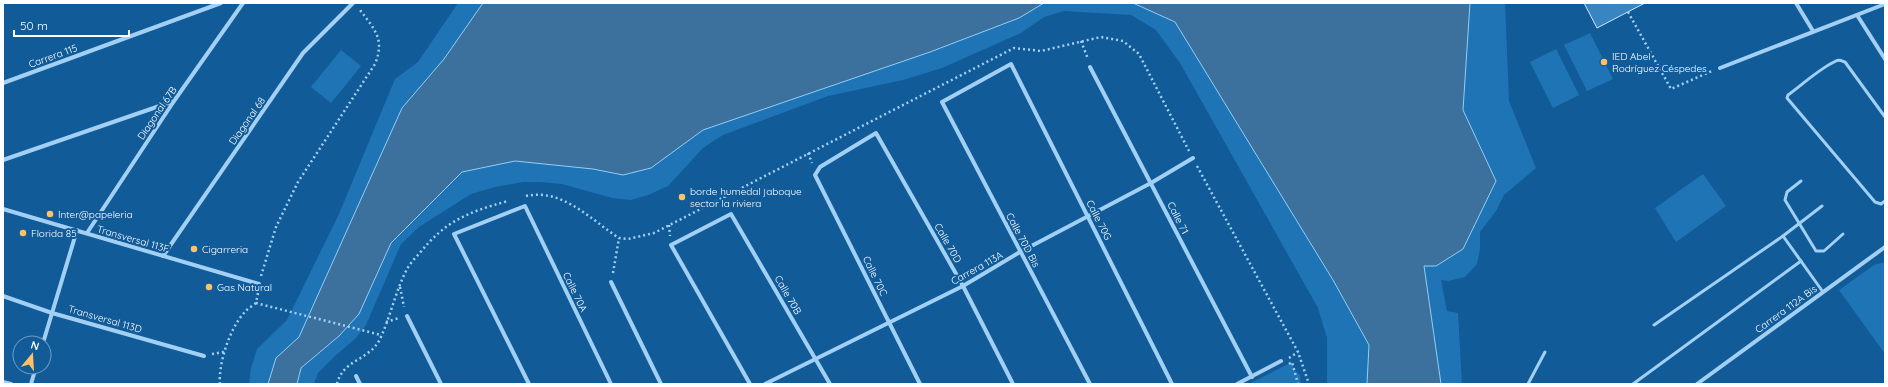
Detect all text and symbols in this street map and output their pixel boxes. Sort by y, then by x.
scale bar [14,12,129,38]
text: 50 m [20,18,48,33]
street label: Carrera 115 [27,41,79,71]
place label: IED Abel Rodríguez Céspedes [1612,50,1707,75]
marker: IED Abel Rodríguez Céspedes [1599,57,1609,67]
street label: Diagonal 67B [134,84,180,142]
street label: Diagonal 68 [226,95,268,147]
place label: borde humedal jaboque sector la riviera [690,185,802,210]
marker: borde humedal jaboque sector la riviera [677,192,687,202]
street label: Calle 70G [1083,198,1115,242]
street label: Calle 71 [1164,200,1192,236]
place label: Inter@papeleria [58,208,133,221]
marker: Inter@papeleria [45,209,55,219]
street label: Calle 70D Bis [1003,211,1043,270]
street label: Calle 70D [931,221,965,265]
street label: Transversal 113F [95,222,171,256]
place label: Florida 85 [31,227,77,240]
marker: Florida 85 [18,228,28,238]
place label: Cigarreria [202,243,248,256]
marker: Cigarreria [189,244,199,254]
street label: Carrera 113A [949,248,1006,288]
street label: Calle 70C [860,254,890,299]
street label: Calle 70A [560,270,590,315]
street label: Calle 70B [772,273,805,317]
place label: Gas Natural [217,281,272,294]
marker: Gas Natural [204,282,214,292]
street label: Carrera 112A Bis [1752,282,1820,336]
street label: Transversal 113D [67,302,143,336]
north arrow [12,335,52,375]
text: N [29,338,41,353]

